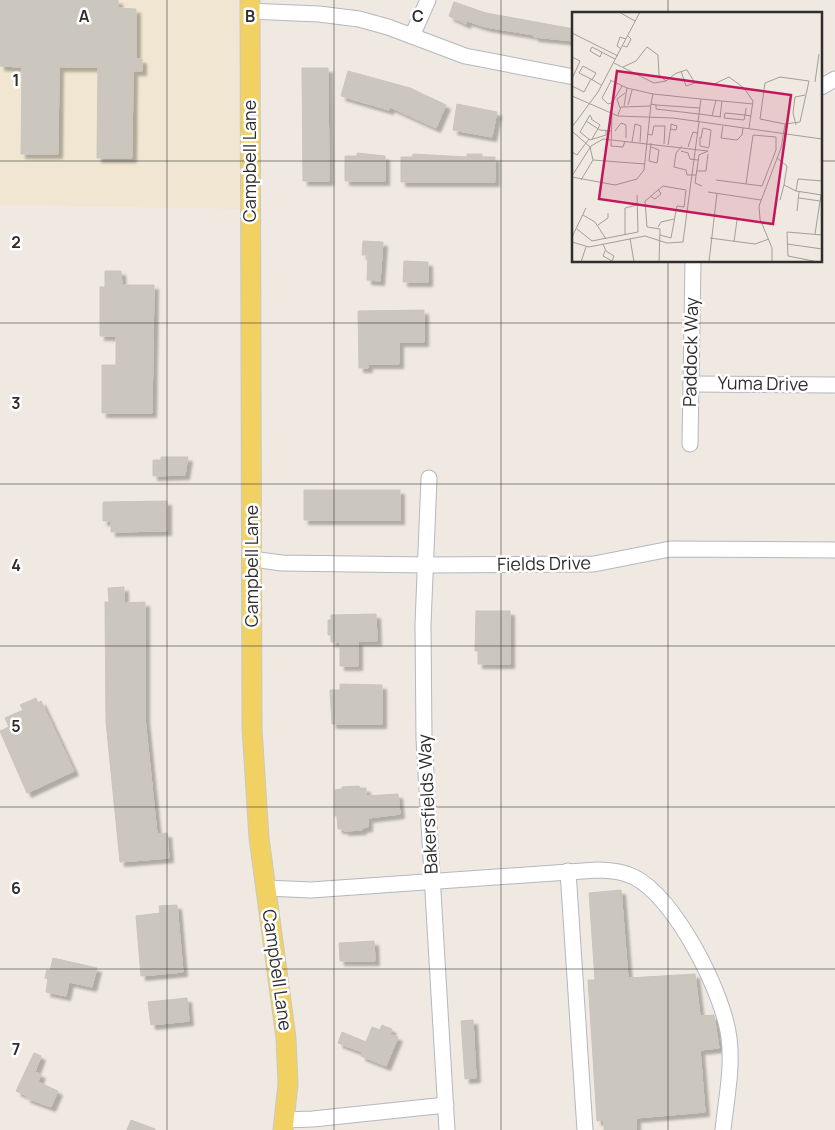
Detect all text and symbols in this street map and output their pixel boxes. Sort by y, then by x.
text: A [79,5,90,27]
text: B [245,5,255,27]
text: C [412,5,424,27]
inset map [572,12,822,262]
text: 1 [12,69,20,91]
street label: Campbell Lane [237,100,261,222]
text: 2 [11,231,21,253]
street label: Paddock Way [677,296,703,407]
street label: Yuma Drive [717,370,809,396]
text: 3 [11,392,21,414]
street label: Campbell Lane [239,505,263,627]
street label: Fields Drive [497,550,591,576]
text: 4 [11,554,21,576]
text: 5 [11,715,21,737]
street label: Bakersfields Way [411,733,443,875]
text: 6 [11,877,21,899]
street label: Campbell Lane [258,908,298,1032]
text: 7 [12,1038,20,1060]

